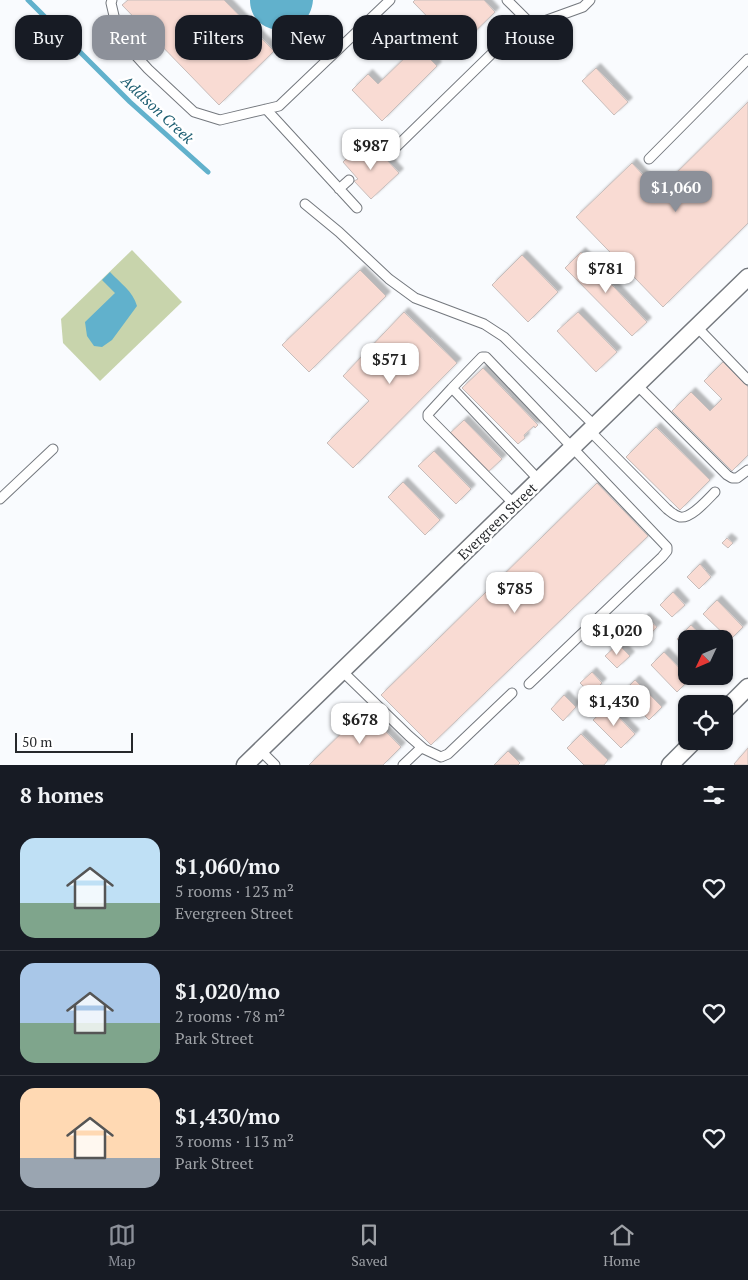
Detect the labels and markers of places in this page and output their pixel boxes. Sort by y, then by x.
pin: $987 [341,128,401,171]
pin: $1,060 [635,170,717,213]
pin: $781 [576,252,636,294]
pin: $571 [360,342,420,385]
pin: $785 [485,572,545,614]
pin: $1,020 [576,614,658,656]
pin: $1,430 [573,684,655,727]
pin: $678 [330,702,390,745]

